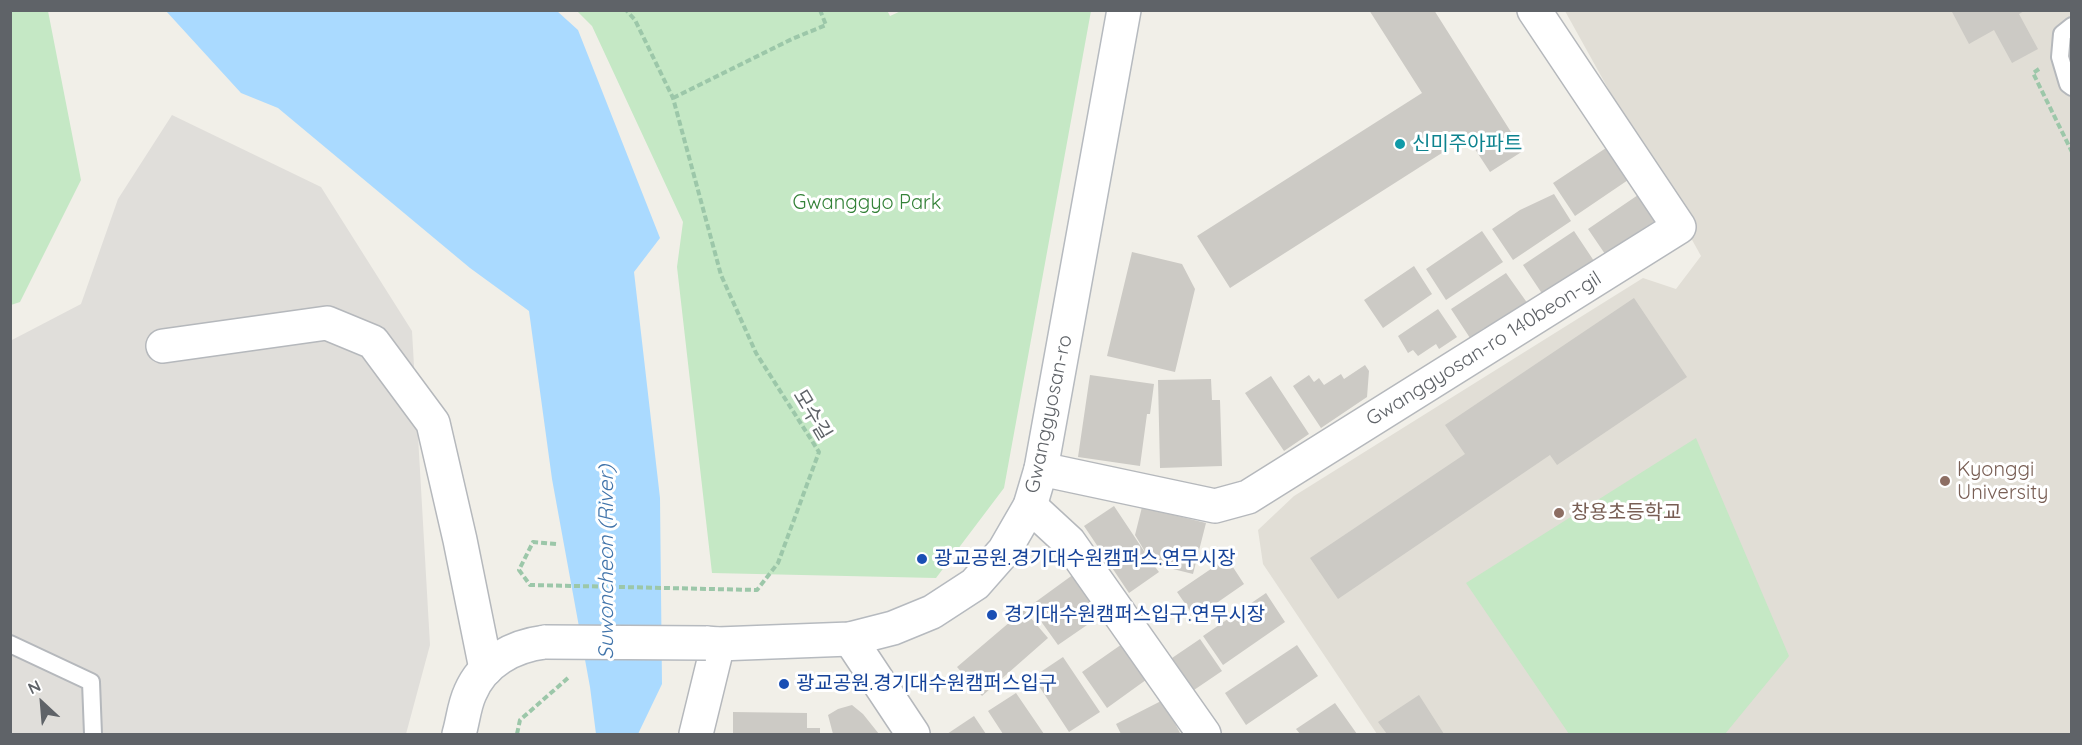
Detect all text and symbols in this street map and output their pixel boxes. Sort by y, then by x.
place label: 신미주아파트 [1412,132,1522,156]
marker: 신미주아파트 [1393,137,1407,151]
park label: Gwanggyo Park [793,191,941,215]
street label: Gwanggyosan-ro 140beon-gil [1362,267,1606,431]
street label: Gwanggyosan-ro [1020,333,1078,495]
street label: 모수길 [787,385,837,445]
place label: Kyonggi University [1957,458,2048,505]
water label: Suwoncheon (River) [594,465,620,659]
marker: Kyonggi University [1938,474,1952,488]
place label: 창용초등학교 [1571,501,1681,525]
marker: 창용초등학교 [1552,506,1566,520]
place label: 광교공원.경기대수원캠퍼스.연무시장 [934,547,1236,571]
marker: 광교공원.경기대수원캠퍼스.연무시장 [915,552,929,566]
place label: 경기대수원캠퍼스입구.연무시장 [1004,603,1265,627]
marker: 경기대수원캠퍼스입구.연무시장 [985,608,999,622]
place label: 광교공원.경기대수원캠퍼스입구 [796,672,1057,696]
north arrow [12,673,72,733]
text: N [24,675,44,698]
marker: 광교공원.경기대수원캠퍼스입구 [777,677,791,691]

